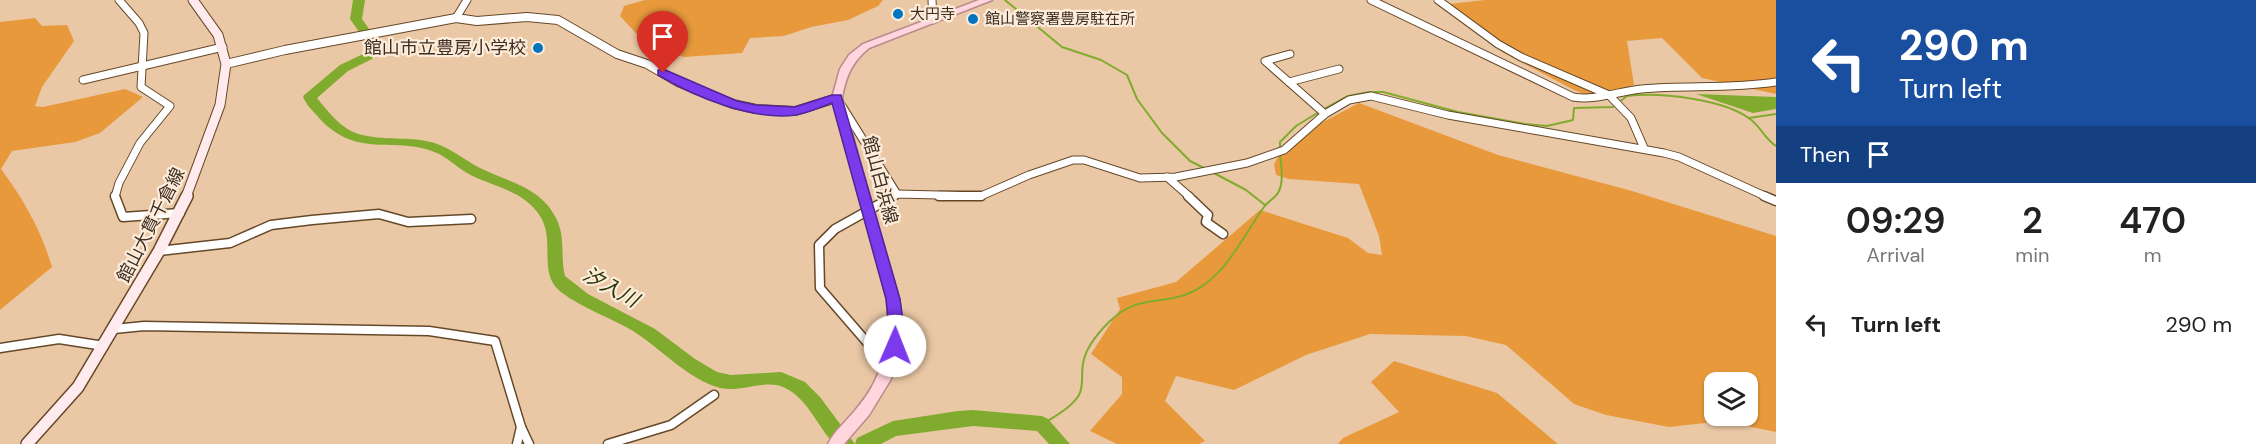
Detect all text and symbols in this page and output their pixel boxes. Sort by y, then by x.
place label: 大円寺 [910,4,955,24]
marker: 大円寺 [891,7,905,21]
place label: 館山警察署豊房駐在所 [985,9,1135,29]
pin [637,11,688,73]
marker: 館山警察署豊房駐在所 [966,12,980,26]
text: 290 m [1899,18,2029,73]
icon: arrive [646,20,679,53]
icon: left [1800,24,1878,102]
place label: 館山市立豊房小学校 [364,36,526,60]
marker: 館山市立豊房小学校 [531,41,545,55]
text: Turn left [1899,71,2002,106]
street label: 館山白浜線 [857,133,903,227]
icon: arrive [1862,138,1895,171]
text: Then [1800,140,1850,169]
street label: 館山大貫千倉線 [112,163,190,287]
text: 09:29 [1846,197,1946,244]
text: 2 [2022,197,2043,244]
text: 470 [2119,197,2186,244]
text: Arrival [1867,242,1925,268]
text: min [2015,242,2049,268]
text: m [2144,242,2162,268]
water label: 汐入川 [578,261,645,314]
icon: left [1800,308,1833,341]
text: Turn left [1851,310,1941,339]
text: 290 m [2165,310,2232,339]
position arrow [863,314,927,378]
map controls [1704,372,1758,426]
button: layers [1704,372,1758,426]

